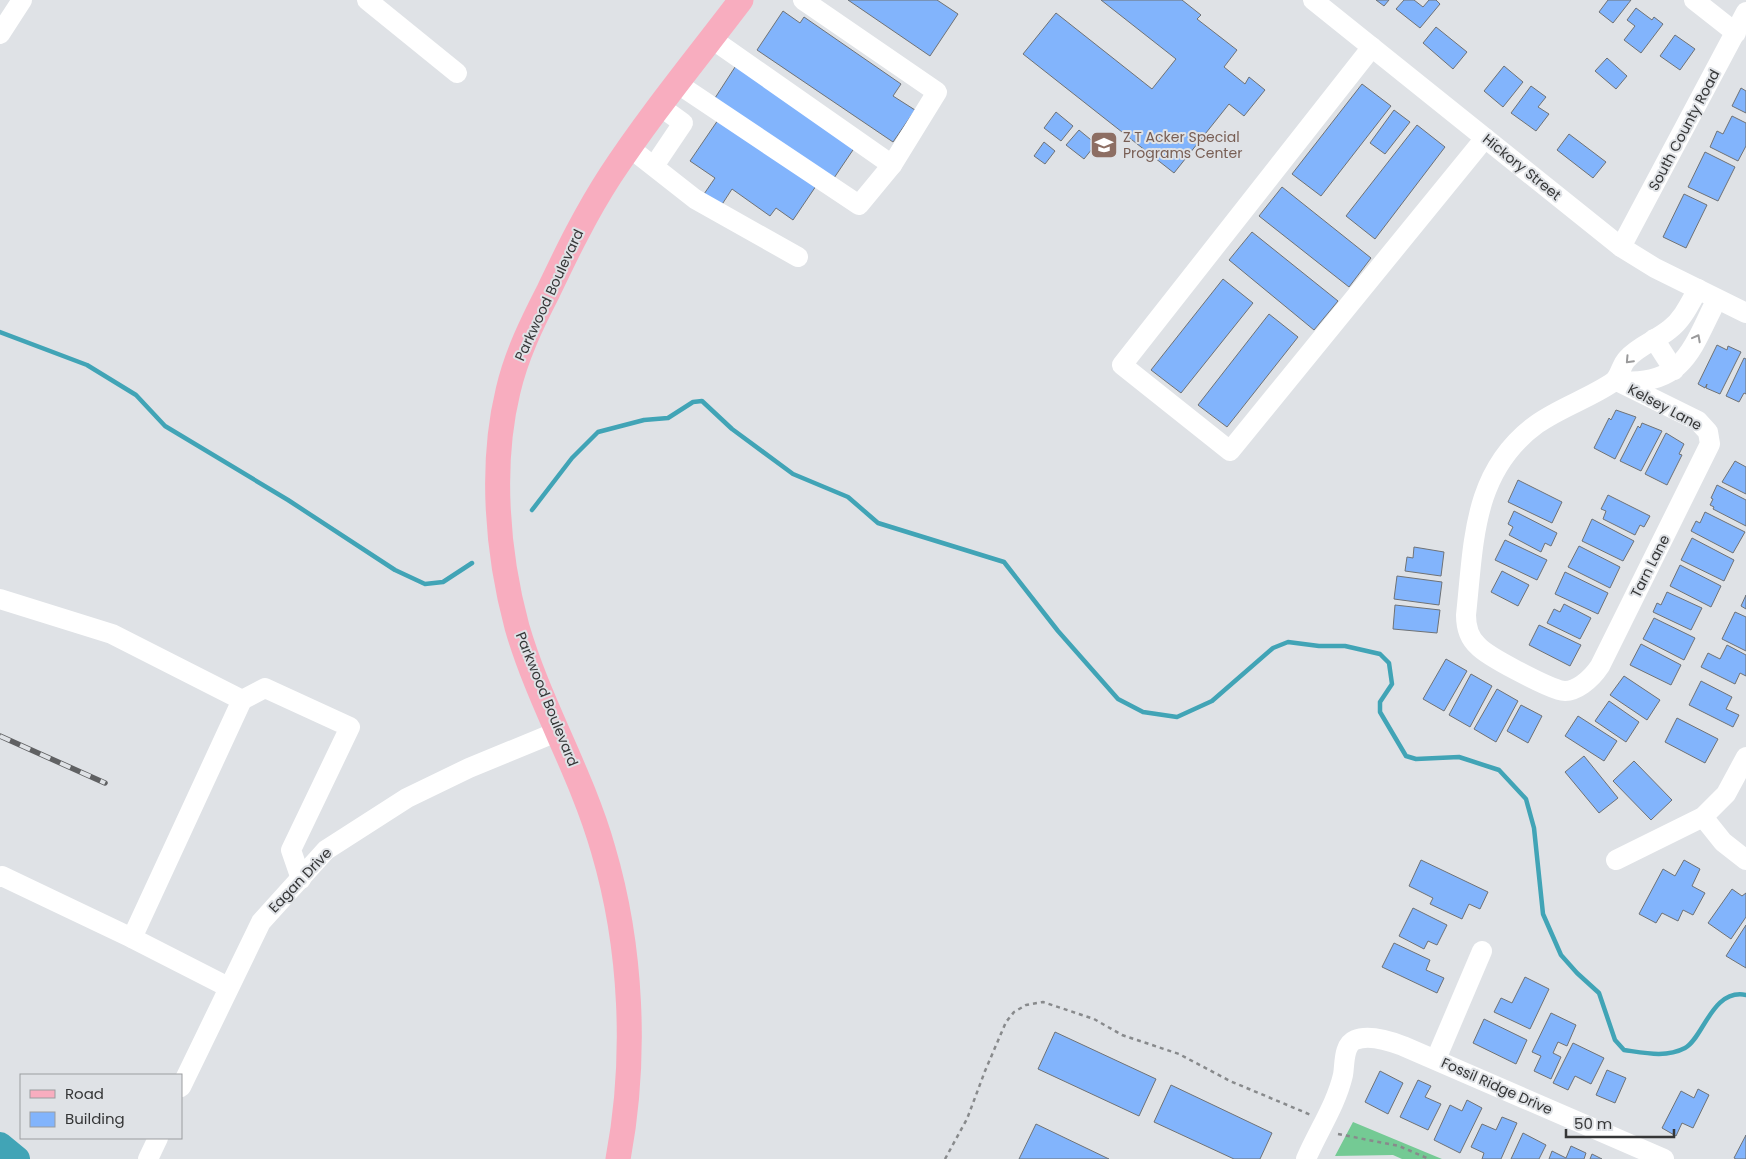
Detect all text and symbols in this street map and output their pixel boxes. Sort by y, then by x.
street label: South County Road [1644,66,1724,194]
place label: Z T Acker Special Programs Center [1123,127,1242,163]
street label: Hickory Street [1479,129,1565,205]
school or university icon: Z T Acker Special Programs Center [1089,130,1119,160]
street label: Parkwood Boulevard [510,226,588,364]
one-way arrow [1690,334,1700,343]
one-way arrow [1625,354,1634,363]
street label: Kelsey Lane [1624,379,1706,435]
street label: Tarn Lane [1626,531,1675,601]
street label: Parkwood Boulevard [511,629,583,769]
street label: Eagan Drive [264,843,336,917]
street label: Fossil Ridge Drive [1438,1053,1556,1120]
legend [20,1074,182,1139]
text: Road [65,1083,104,1104]
scale bar [1566,1106,1674,1138]
text: Building [65,1108,125,1129]
text: 50 m [1574,1113,1612,1134]

